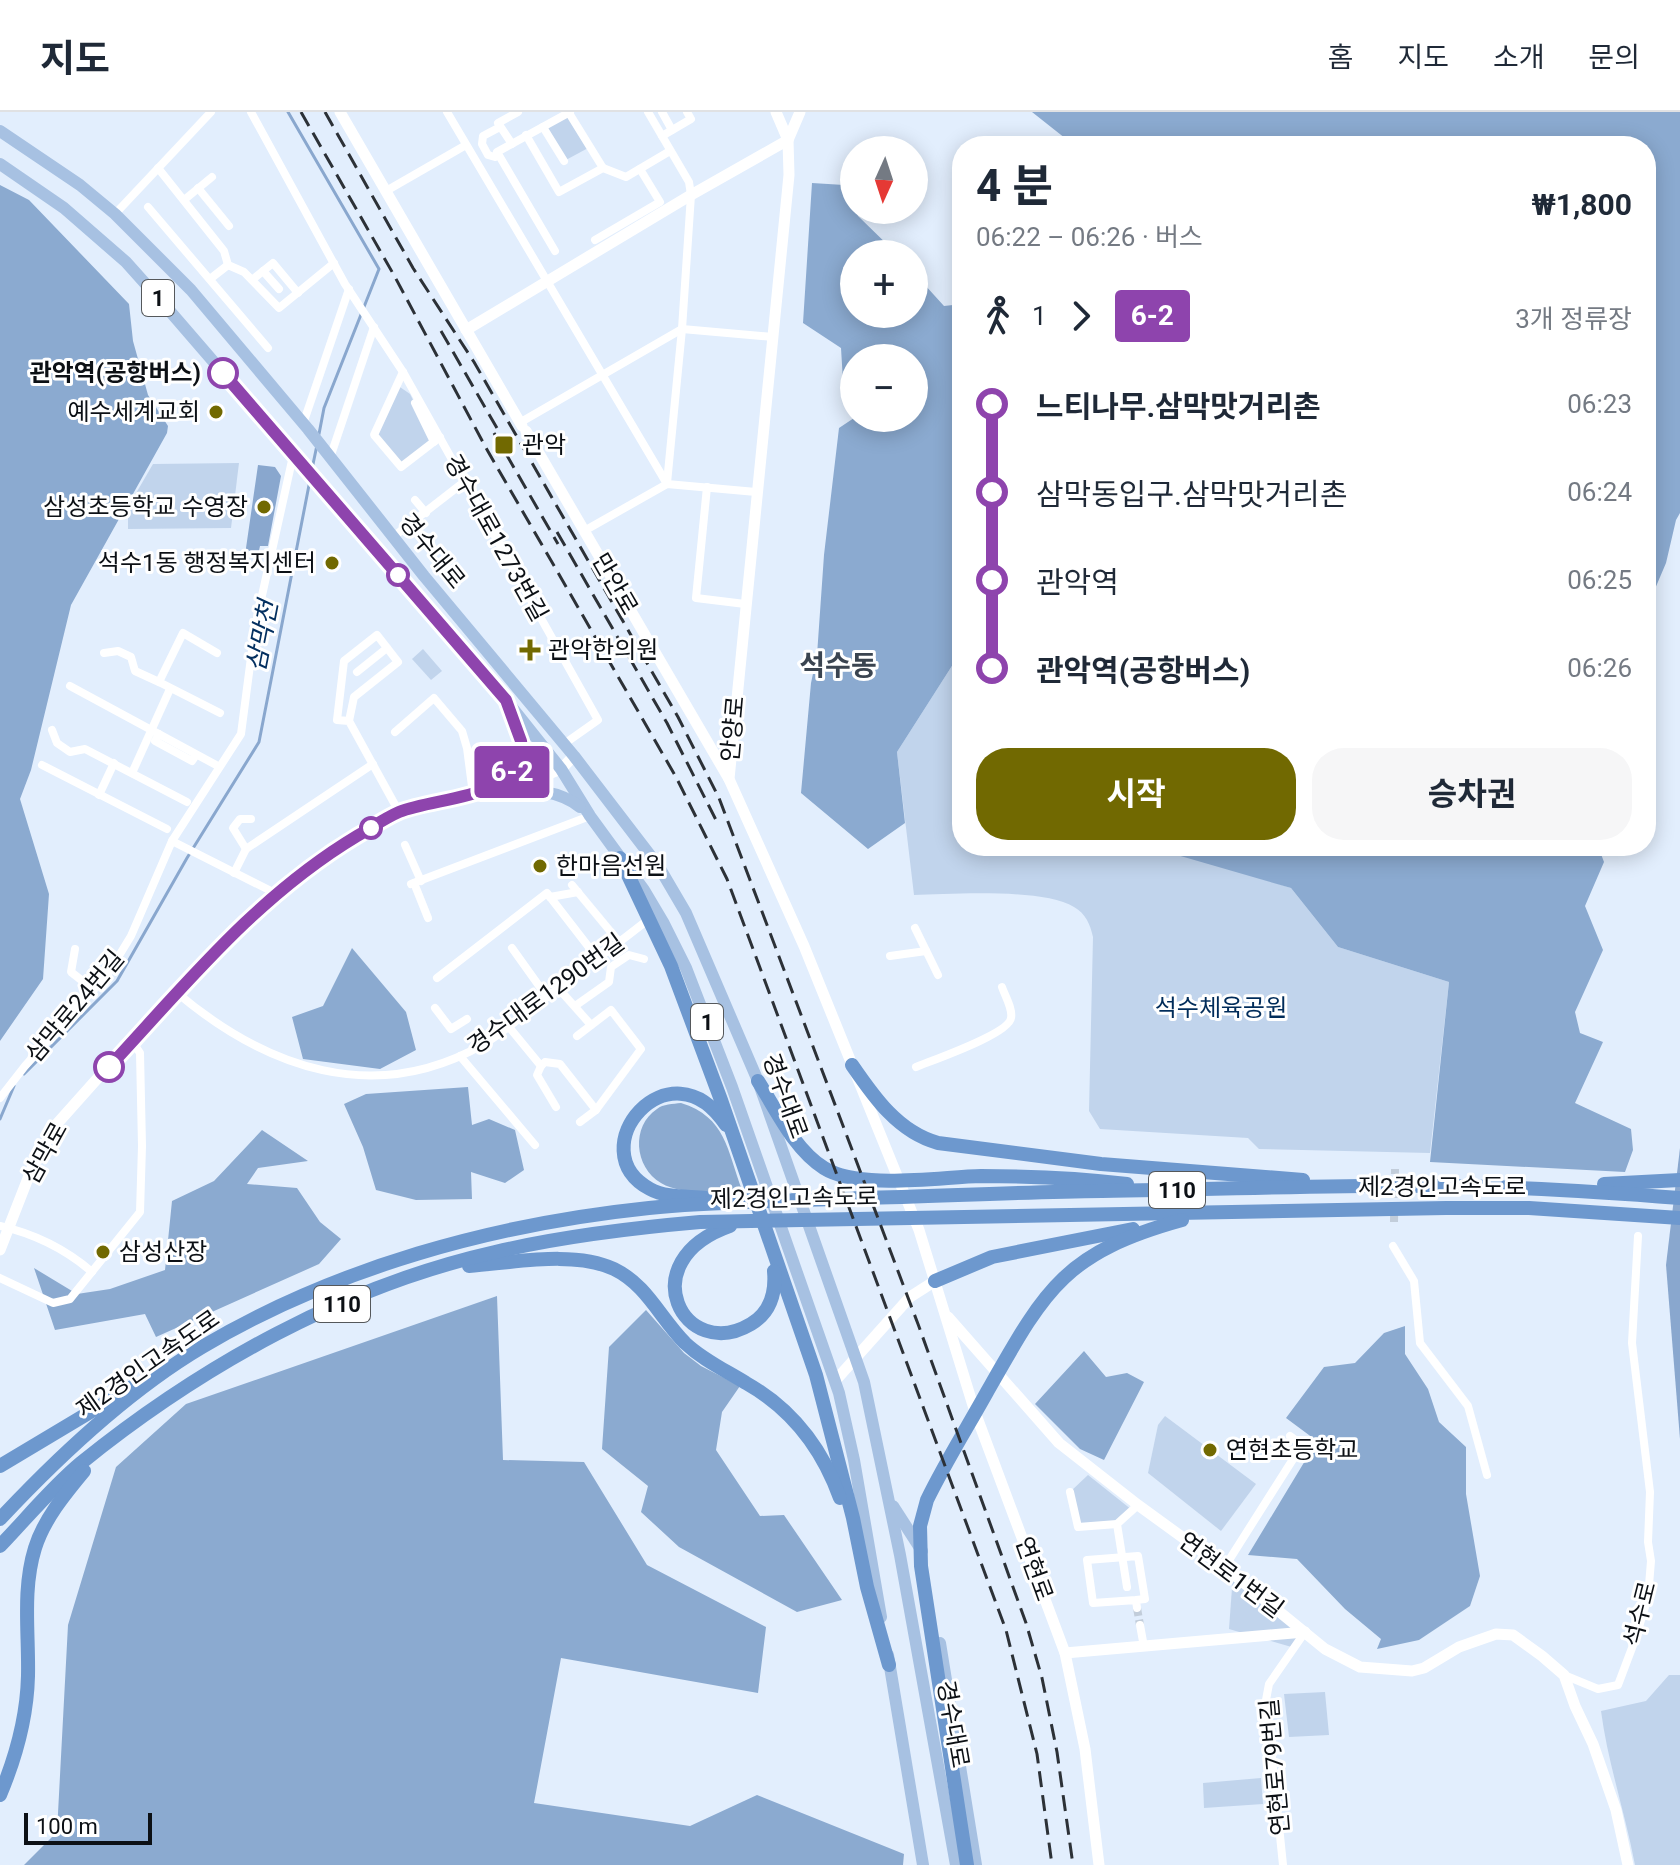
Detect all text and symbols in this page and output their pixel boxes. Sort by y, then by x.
text: 지도 [40,37,110,81]
text: 홈 [1328,41,1353,74]
text: 지도 [1397,41,1449,74]
text: 소개 [1493,41,1544,74]
text: 문의 [1588,41,1640,74]
north arrow [840,136,928,224]
map controls [840,136,928,432]
text: 4 분 [976,160,1053,212]
text: ₩1,800 [1531,187,1632,222]
text: 06:22 – 06:26 · 버스 [976,222,1203,252]
button: + [840,240,928,328]
road number: 1 [142,280,174,316]
icon: walk [976,294,1020,338]
icon: forward [1059,294,1103,338]
text: 6-2 [1131,299,1174,332]
text: 1 [1032,301,1047,331]
text: 3개 정류장 [1515,304,1632,334]
button: − [840,344,928,432]
marker: 관악역(공항버스) [208,358,238,388]
place label: 관악역(공항버스) [30,359,201,387]
text: 느티나무.삼막맛거리촌 [1036,389,1321,424]
text: 06:23 [1567,389,1632,419]
place label: 예수세계교회 [68,398,200,426]
marker: 예수세계교회 [207,403,225,421]
place label: 관악 [522,431,566,459]
marker: 관악 [493,434,515,456]
street label: 경수대로1273번길 [439,450,553,626]
text: 삼막동입구.삼막맛거리촌 [1036,477,1348,512]
text: 06:24 [1567,477,1632,507]
place label: 삼성초등학교 수영장 [43,493,248,521]
marker: 삼성초등학교 수영장 [255,498,273,516]
street label: 경수대로 [393,508,471,594]
street label: 만안로 [586,548,644,620]
place label: 석수1동 행정복지센터 [98,549,316,577]
marker: 석수1동 행정복지센터 [323,554,341,572]
unlabelled marker [387,564,409,586]
text: 관악역 [1036,565,1119,600]
text: 06:25 [1567,565,1632,595]
water label: 삼막천 [240,595,284,674]
place label: 관악한의원 [548,636,658,664]
marker: 관악한의원 [519,639,541,661]
district label: 석수동 [799,649,877,682]
text: 관악역(공항버스) [1036,653,1250,688]
text: 06:26 [1567,653,1632,683]
street label: 안양로 [716,695,750,763]
line badge: 6-2 [466,746,558,798]
button: 시작 [976,748,1296,840]
button: 승차권 [1312,748,1632,840]
text: 6-2 [490,755,534,788]
unlabelled marker [360,817,382,839]
place label: 한마음선원 [556,852,666,880]
marker: 한마음선원 [531,857,549,875]
street label: 경수대로1290번길 [462,928,630,1060]
street label: 삼막로24번길 [20,944,130,1068]
park label: 석수체육공원 [1155,994,1287,1022]
road number: 1 [691,1004,723,1040]
street label: 경수대로 [757,1050,813,1142]
unlabelled marker [94,1052,124,1082]
street label: 삼막로 [17,1117,73,1189]
road number: 110 [1149,1172,1205,1208]
street label: 제2경인고속도로 [1358,1173,1526,1201]
street label: 제2경인고속도로 [710,1183,878,1213]
place label: 삼성산장 [119,1238,207,1266]
marker: 삼성산장 [94,1243,112,1261]
road number: 110 [314,1286,370,1322]
street label: 제2경인고속도로 [71,1304,225,1424]
place label: 연현초등학교 [1226,1436,1358,1464]
marker: 연현초등학교 [1201,1441,1219,1459]
street label: 연현로1번길 [1173,1527,1289,1623]
street label: 연현로 [1010,1533,1058,1605]
street label: 석수로 [1618,1578,1662,1650]
street label: 경수대로 [932,1678,974,1770]
street label: 연현로79번길 [1255,1697,1295,1837]
scale bar [24,1809,152,1845]
text: 100 m [36,1814,98,1839]

